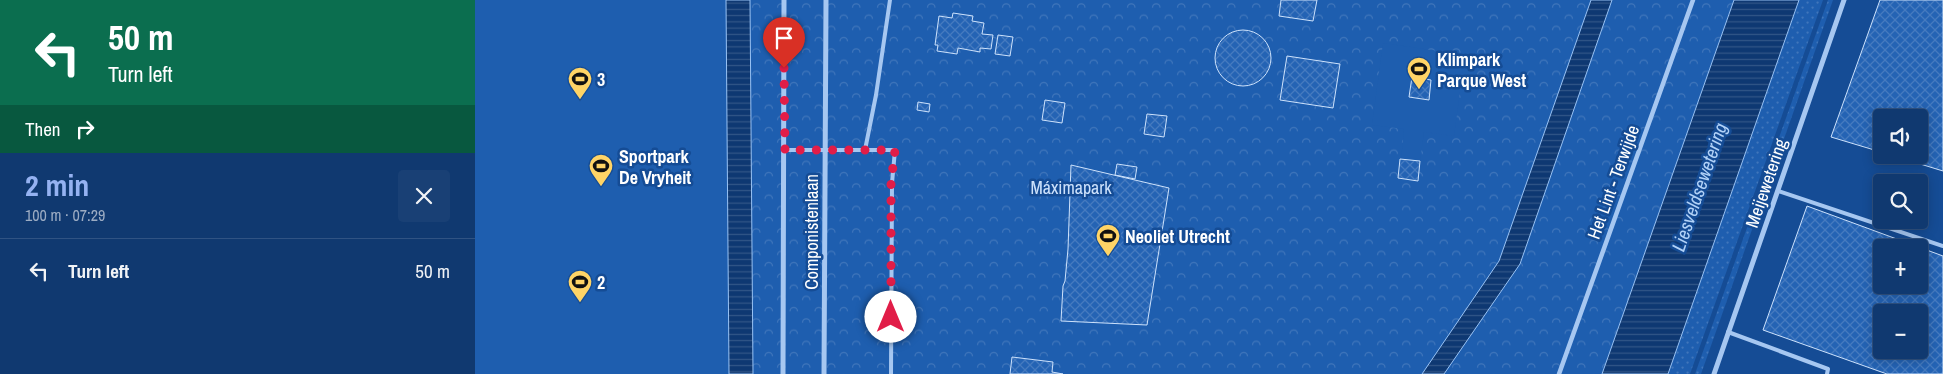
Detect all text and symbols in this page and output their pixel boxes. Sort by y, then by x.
text: 50 m [108,14,173,61]
pin [763,17,805,68]
icon: left [25,20,90,85]
icon: arrive [770,24,798,52]
place label: Klimpark Parque West [1437,47,1526,93]
sports icon: Klimpark Parque West [1406,56,1432,90]
text: Turn left [108,59,173,89]
sports icon: 3 [567,66,593,100]
place label: 3 [597,67,605,92]
map controls [1873,109,1928,359]
button: sound [1873,109,1928,164]
icon: right [71,115,99,143]
text: Then [25,116,61,142]
water label: Liesveldsewetering [1665,119,1733,255]
street label: Het Lint - Terwijde [1581,122,1645,242]
street label: Meijewetering [1739,134,1793,231]
place label: Sportpark De Vryheit [619,144,691,190]
sports icon: Sportpark De Vryheit [588,153,614,187]
text: 2 min [25,165,89,205]
button: close [398,170,450,222]
street label: Componistenlaan [799,174,824,290]
button: search [1873,174,1928,229]
park label: Máximapark [1030,175,1112,200]
text: 100 m · 07:29 [25,204,105,226]
sports icon: Neoliet Utrecht [1095,223,1121,257]
place label: Neoliet Utrecht [1125,224,1230,249]
button: + [1873,239,1928,294]
icon: left [25,257,53,285]
text: Turn left [68,258,129,284]
text: 50 m [415,258,450,284]
sports icon: 2 [567,269,593,303]
place label: 2 [597,270,605,295]
position arrow [864,290,916,342]
button: − [1873,304,1928,359]

